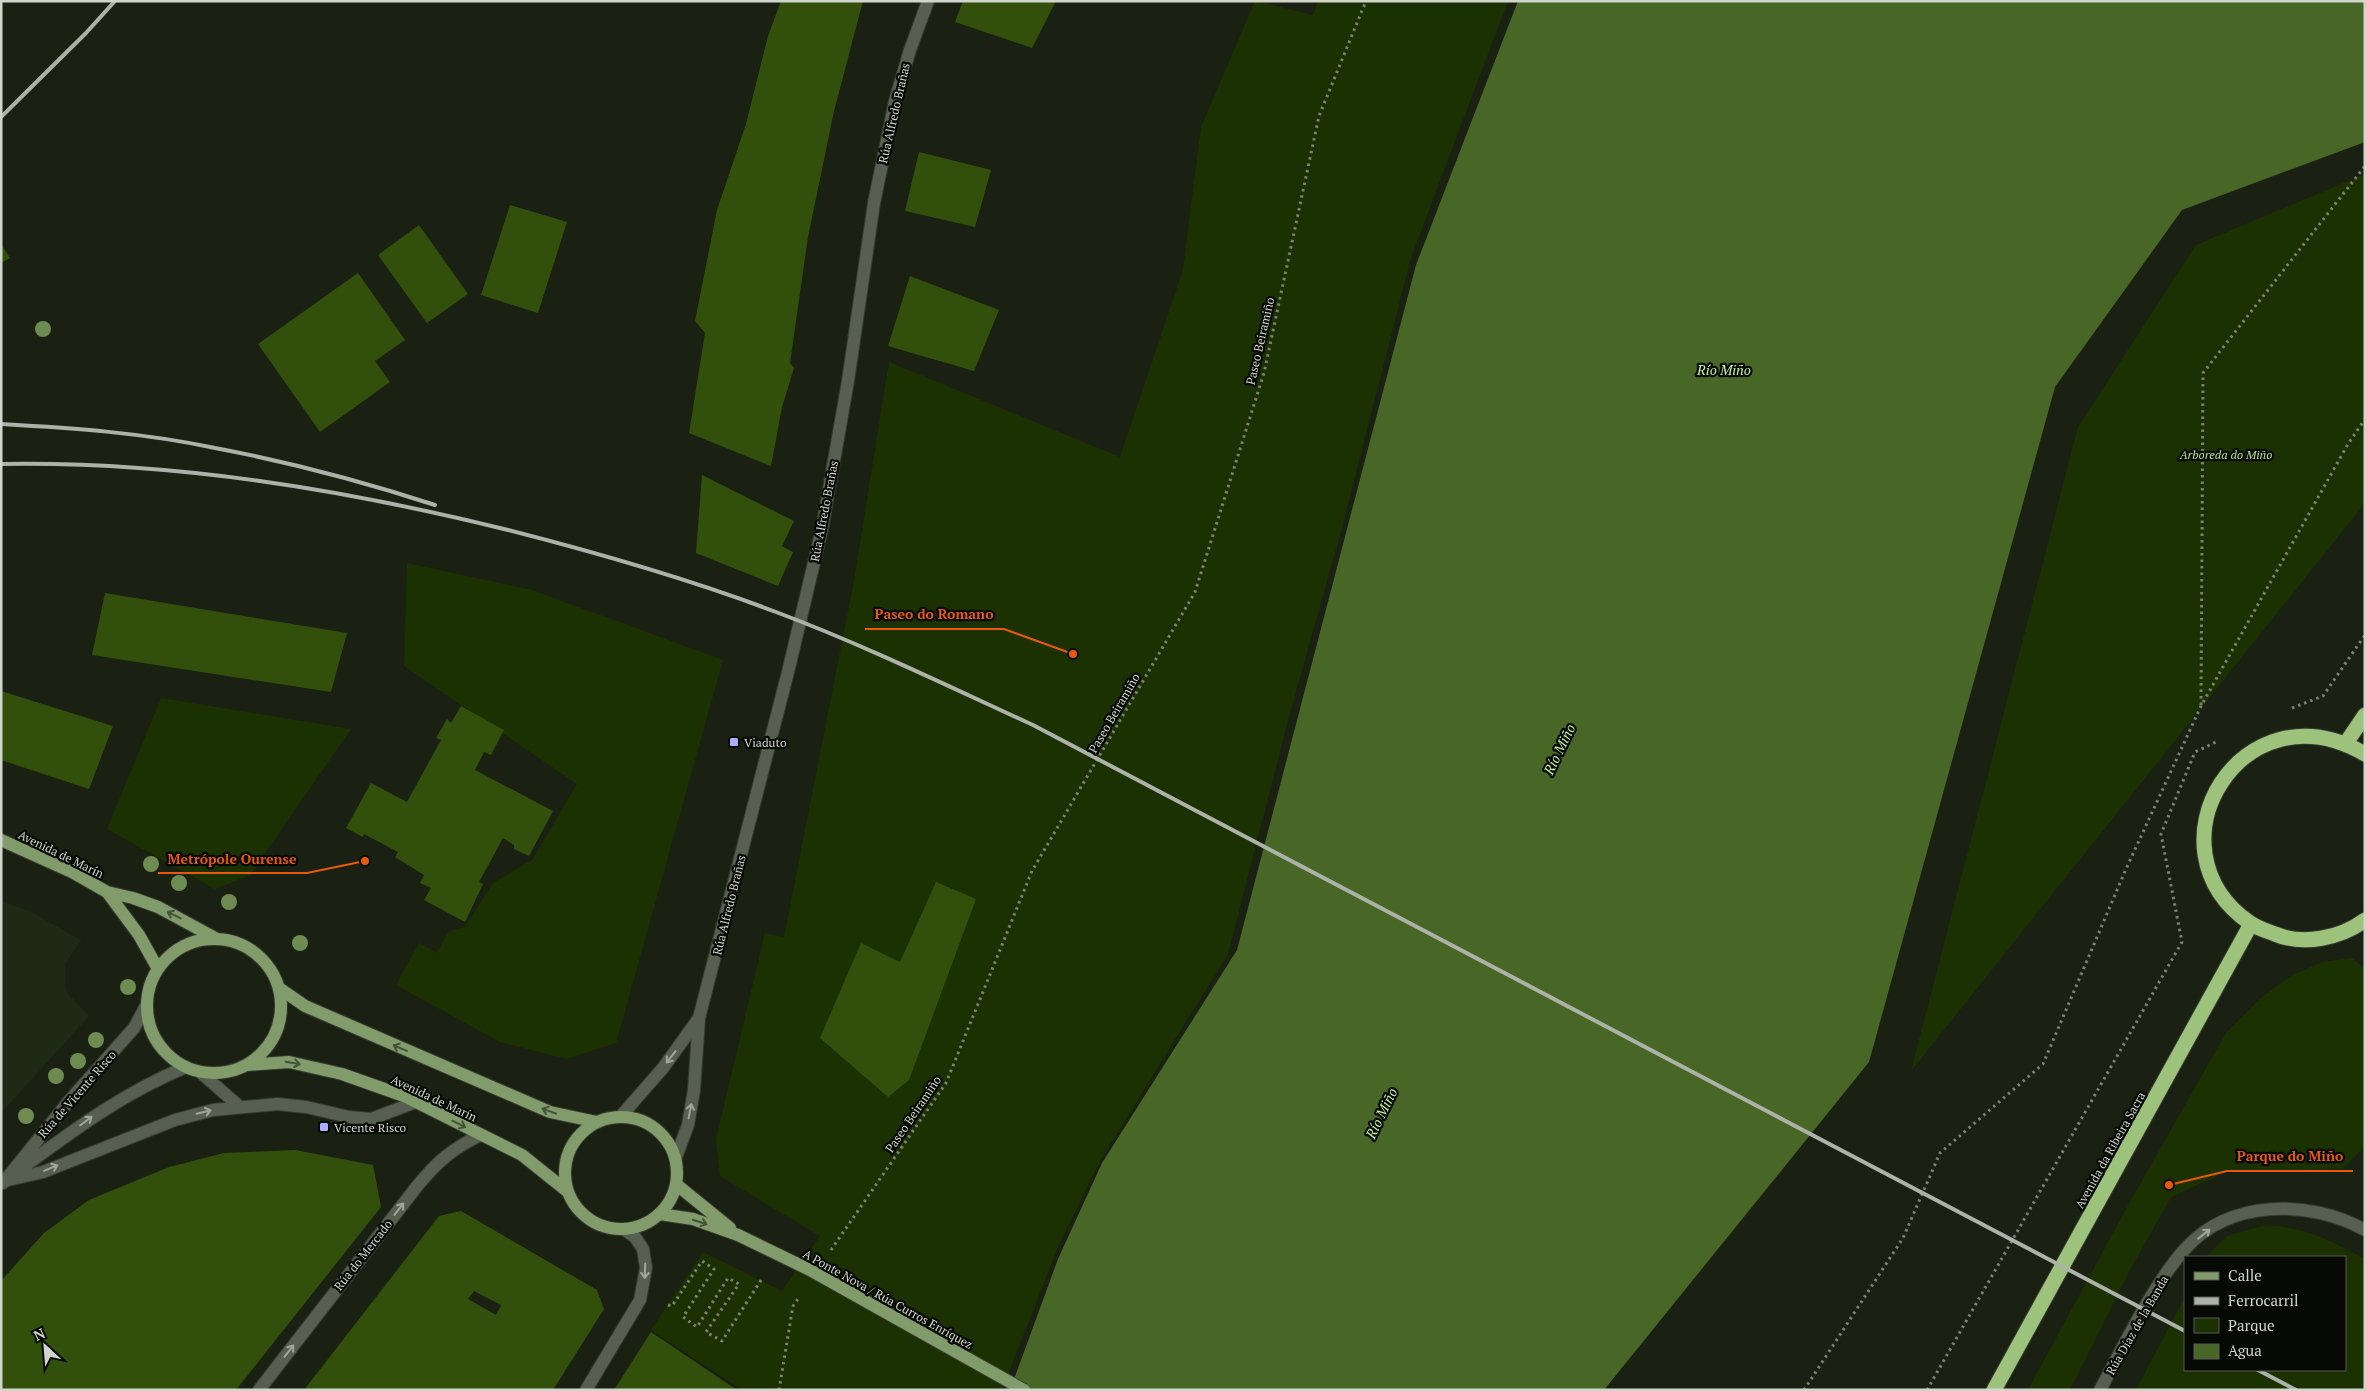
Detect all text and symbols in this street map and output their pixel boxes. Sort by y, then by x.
street label: Rúa Alfredo Brañas [875,61,913,165]
street label: Paseo Beiramiño [1243,295,1277,386]
water label: Río Miño [1696,360,1751,379]
park label: Arboreda do Miño [2179,447,2272,462]
street label: Rúa Alfredo Brañas [807,459,841,563]
callout: Paseo do Romano [865,600,1004,629]
text: Paseo do Romano [875,604,993,623]
street label: Paseo Beiramiño [1085,670,1143,755]
water label: Río Miño [1538,721,1579,778]
place label: Viaduto [744,735,787,750]
marker: Viaduto [728,736,740,748]
street label: Avenida de Marín [16,827,106,881]
callout: Metrópole Ourense [158,844,307,873]
text: Metrópole Ourense [168,849,297,868]
street label: Rúa Alfredo Brañas [709,853,749,957]
one-way arrow [167,910,182,920]
one-way arrow [393,1042,408,1052]
street label: Rúa de Vicente Risco [35,1047,119,1141]
one-way arrow [665,1050,676,1063]
one-way arrow [285,1059,301,1069]
street label: Avenida de Marín [389,1072,479,1124]
street label: Paseo Beiramiño [882,1072,944,1155]
water label: Río Miño [1360,1085,1401,1142]
street label: Avenida da Ribeira Sacra [2072,1089,2148,1211]
one-way arrow [686,1103,696,1119]
one-way arrow [542,1106,558,1115]
one-way arrow [195,1107,211,1117]
one-way arrow [79,1116,93,1126]
one-way arrow [452,1119,467,1129]
place label: Vicente Risco [334,1120,407,1135]
marker: Vicente Risco [318,1121,330,1133]
callout: Parque do Miño [2227,1142,2353,1171]
text: Parque do Miño [2237,1146,2343,1165]
one-way arrow [43,1163,58,1172]
one-way arrow [394,1203,405,1216]
street label: Rúa do Mercado [331,1216,396,1293]
one-way arrow [691,1217,707,1227]
one-way arrow [2197,1229,2210,1240]
street label: A Ponte Nova / Rúa Curros Enríquez [800,1246,976,1352]
legend [2184,1256,2346,1371]
one-way arrow [640,1262,650,1279]
text: Calle [2228,1265,2262,1285]
street label: Rúa Díaz de la Banda [2103,1273,2171,1377]
text: Ferrocarril [2228,1290,2299,1310]
text: Parque [2228,1315,2275,1335]
north arrow [20,1321,70,1371]
text: N [30,1323,48,1345]
text: Agua [2228,1340,2262,1360]
one-way arrow [284,1344,294,1358]

